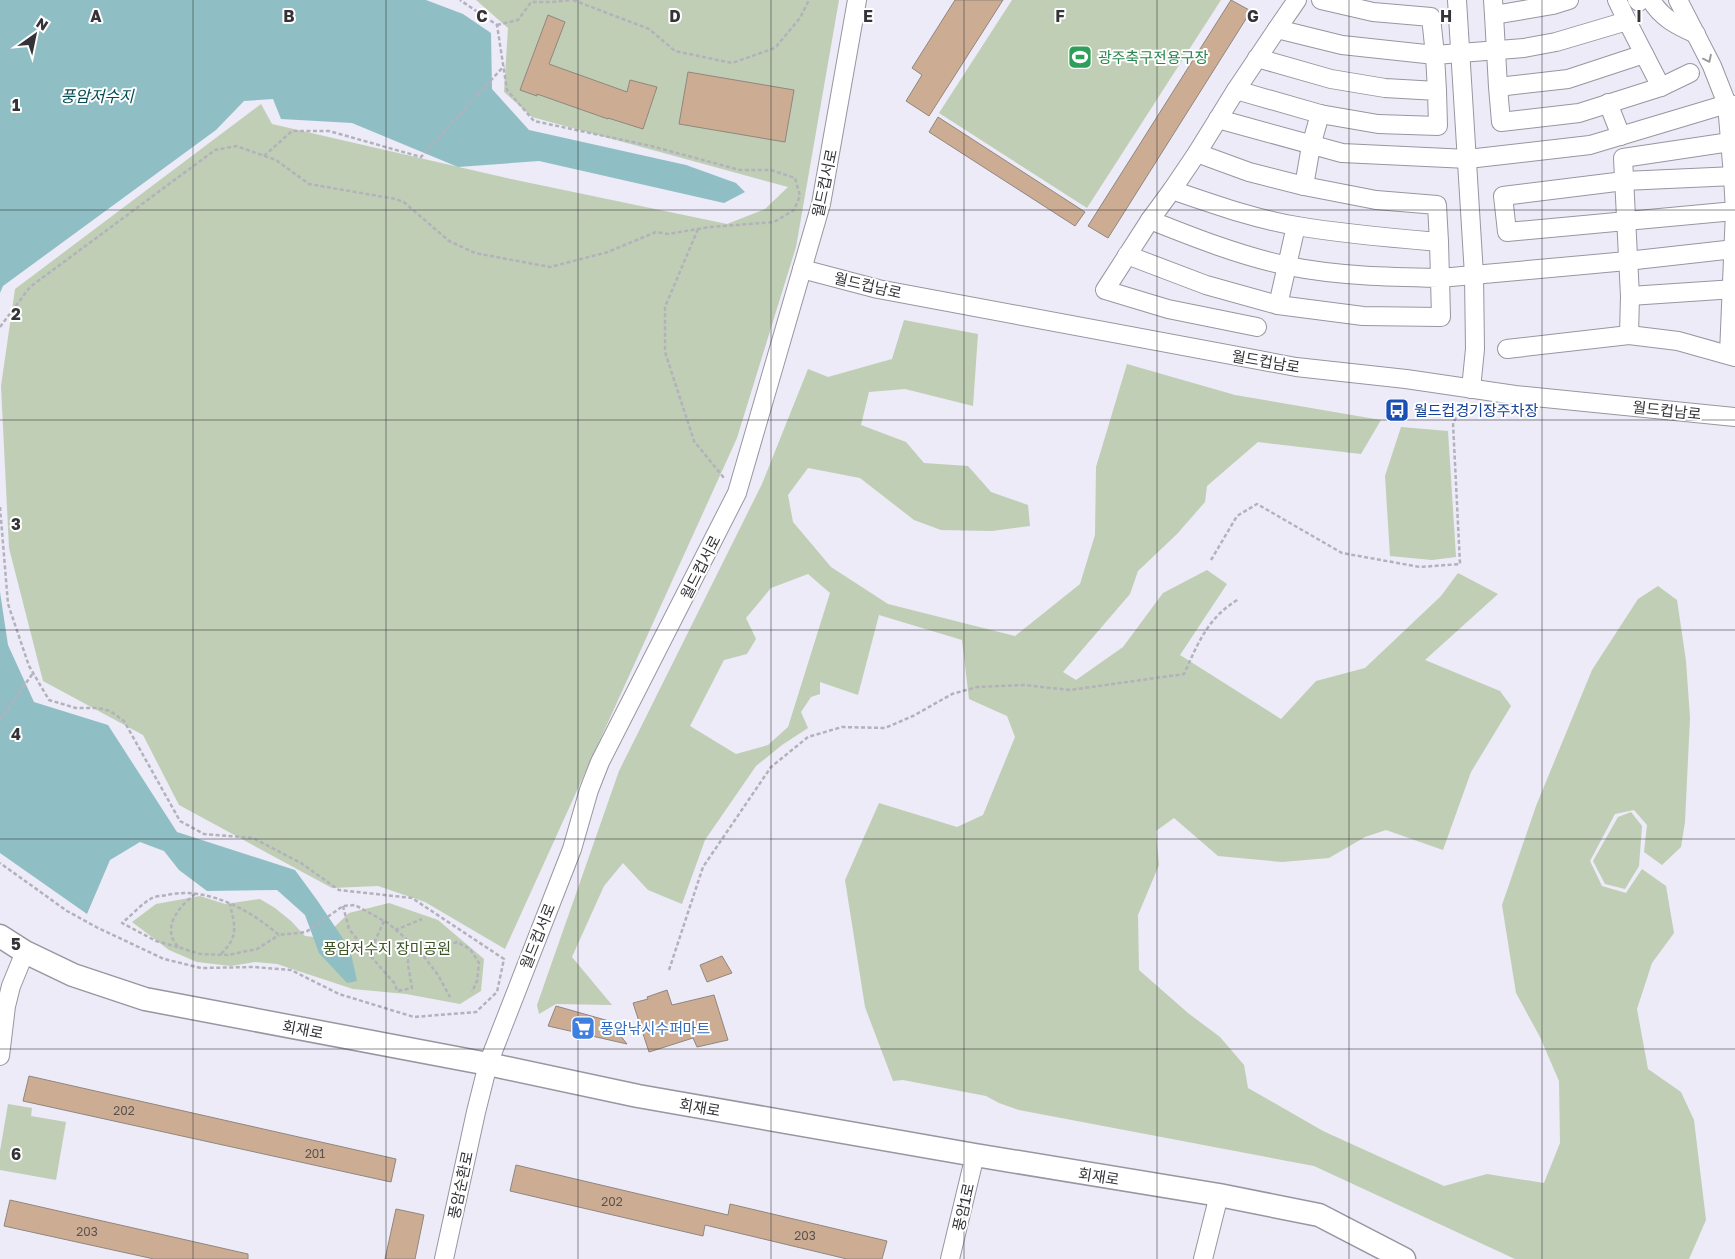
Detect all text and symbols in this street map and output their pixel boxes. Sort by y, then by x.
text: A [90,6,102,26]
text: B [283,6,295,26]
text: C [476,6,488,26]
text: D [669,6,681,26]
text: E [863,6,873,26]
text: F [1055,6,1065,26]
text: G [1247,6,1259,26]
text: H [1440,6,1452,26]
text: I [1636,6,1642,26]
north arrow [10,10,60,60]
text: N [33,14,51,34]
sports icon: 광주축구전용구장 [1067,44,1093,70]
place label: 광주축구전용구장 [1098,48,1209,66]
one-way arrow [1702,53,1712,62]
water label: 풍암저수지 [60,86,135,106]
text: 1 [12,95,20,115]
street label: 월드컵서로 [808,147,840,219]
street label: 월드컵남로 [832,268,904,302]
text: 2 [11,304,21,324]
street label: 월드컵남로 [1230,346,1302,376]
bus stop icon: 월드컵경기장주차장 [1384,397,1410,423]
street label: 월드컵남로 [1632,397,1702,423]
place label: 월드컵경기장주차장 [1414,401,1538,419]
text: 3 [11,514,21,534]
street label: 월드컵서로 [676,532,724,602]
text: 4 [11,724,21,744]
street label: 월드컵서로 [516,901,558,971]
text: 5 [11,934,21,954]
park label: 풍암저수지 장미공원 [323,939,451,957]
supermarket icon: 풍암낚시수퍼마트 [570,1015,596,1041]
street label: 회재로 [281,1016,325,1042]
place label: 풍암낚시수퍼마트 [600,1019,711,1037]
street label: 회재로 [678,1095,722,1119]
house number: 202 [113,1103,135,1118]
text: 6 [11,1144,21,1164]
house number: 201 [305,1146,325,1161]
street label: 풍암순환로 [444,1149,476,1221]
street label: 회재로 [1077,1164,1121,1188]
street label: 풍암1로 [949,1181,977,1233]
house number: 202 [601,1194,623,1209]
house number: 203 [76,1224,98,1239]
house number: 203 [794,1228,816,1243]

